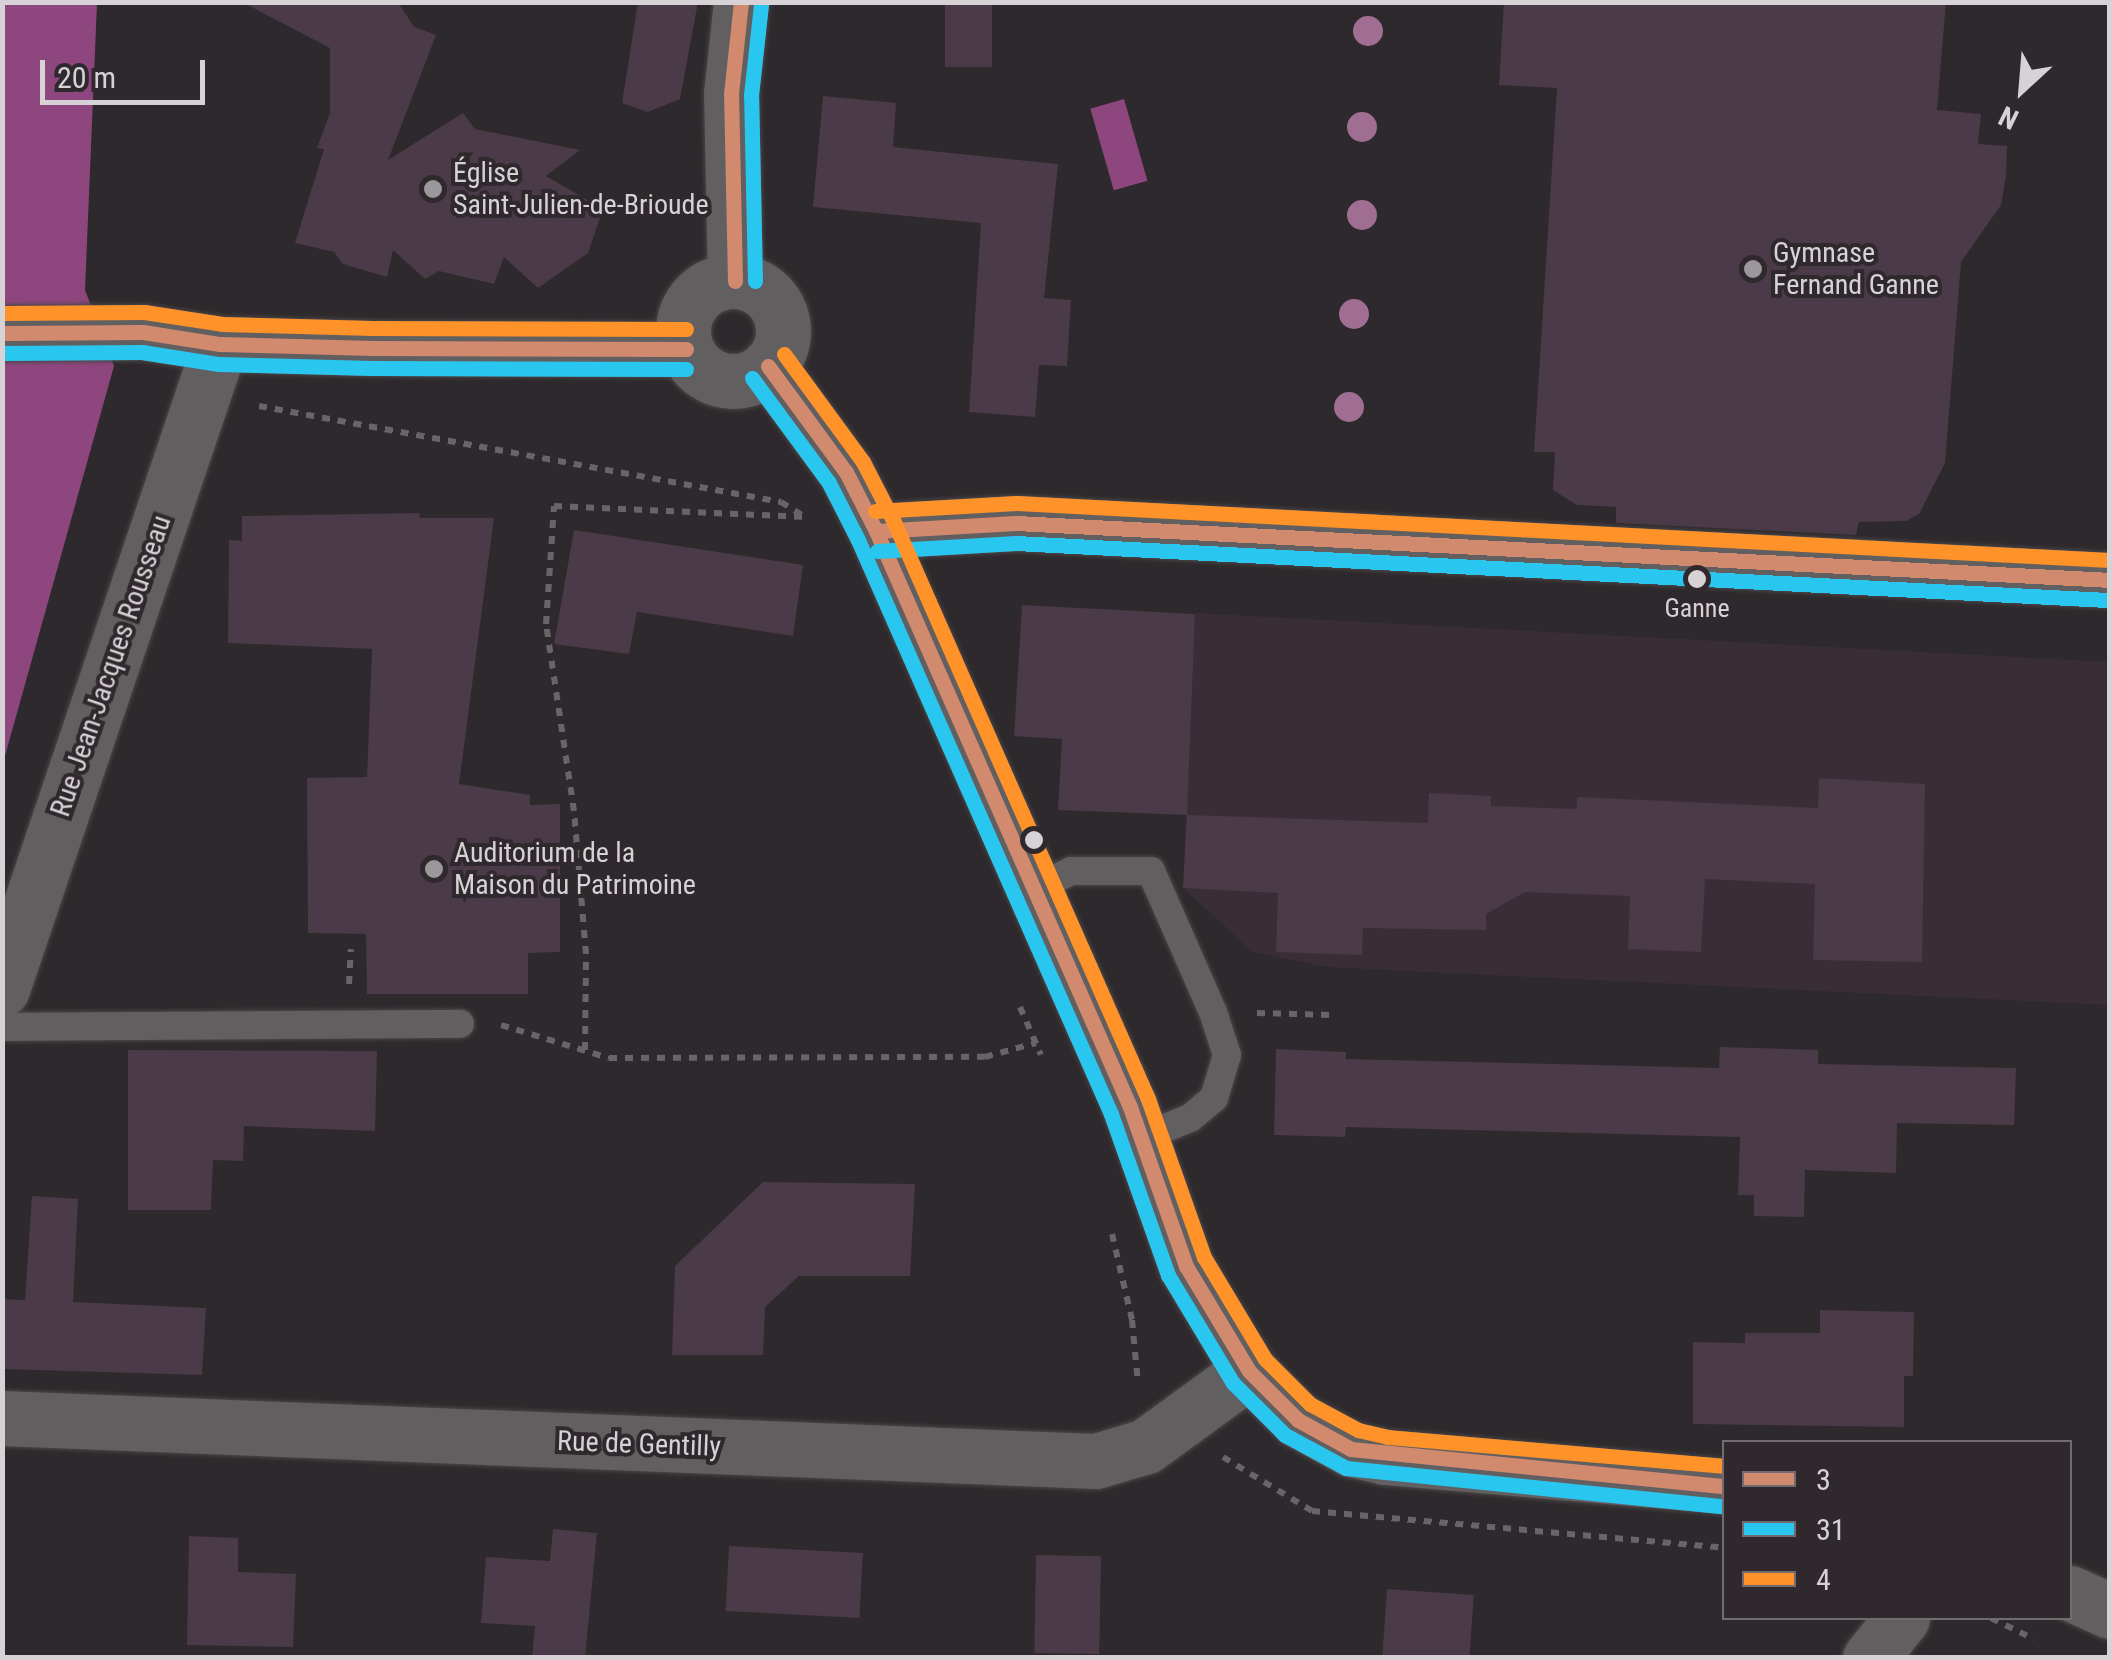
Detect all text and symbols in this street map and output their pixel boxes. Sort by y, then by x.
scale bar [45,40,210,102]
north arrow [1972,40,2072,140]
text: 20 m [57,60,116,95]
text: N [1994,99,2024,136]
place label: Église Saint-Julien-de-Brioude [453,156,709,222]
marker: Église Saint-Julien-de-Brioude [422,178,444,200]
place label: Gymnase Fernand Ganne [1773,236,1939,302]
marker: Gymnase Fernand Ganne [1742,258,1764,280]
street label: Rue Jean-Jacques Rousseau [44,511,178,821]
marker: Ganne [1687,569,1707,589]
place label: Ganne [1664,593,1730,625]
unlabelled marker [1024,830,1044,850]
place label: Auditorium de la Maison du Patrimoine [454,836,696,902]
marker: Auditorium de la Maison du Patrimoine [423,858,445,880]
street label: Rue de Gentilly [557,1424,721,1464]
legend [1722,1440,2072,1620]
text: 3 [1816,1462,1831,1497]
text: 31 [1816,1512,1846,1547]
text: 4 [1816,1562,1831,1597]

